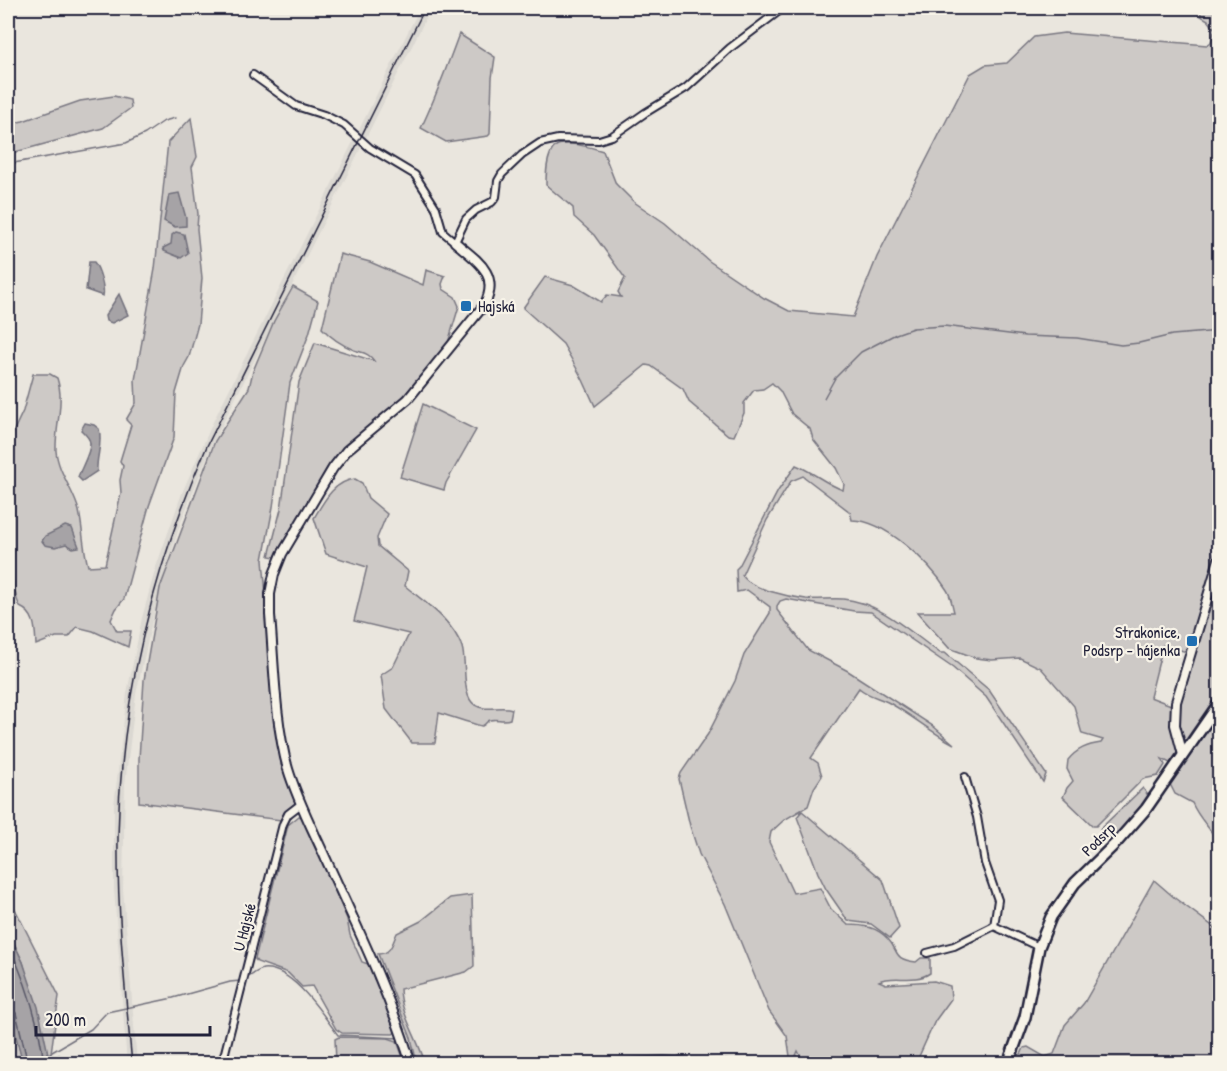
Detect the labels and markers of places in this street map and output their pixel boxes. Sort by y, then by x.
place label: Hajská [478,295,515,317]
marker: Hajská [459,299,473,313]
place label: Strakonice, Podsrp - hájenka [1083,621,1180,661]
marker: Strakonice, Podsrp - hájenka [1185,634,1199,648]

